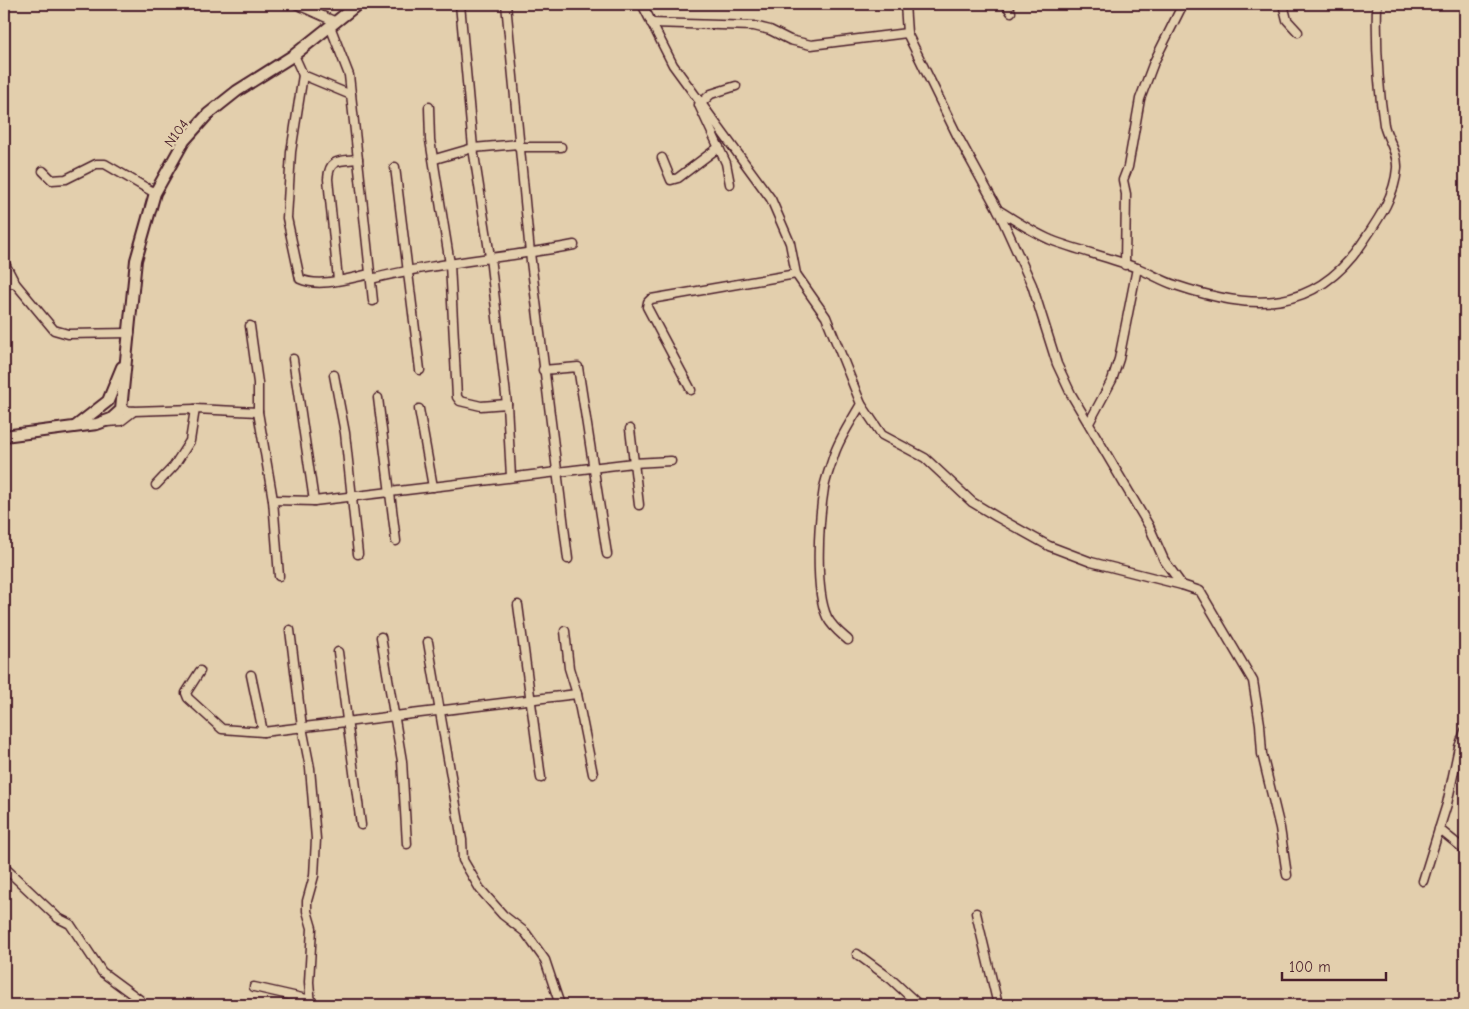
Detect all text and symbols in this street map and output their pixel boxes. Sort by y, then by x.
street label: N104 [161,116,192,150]
scale bar [1282,949,1385,981]
text: 100 m [1289,958,1331,976]

